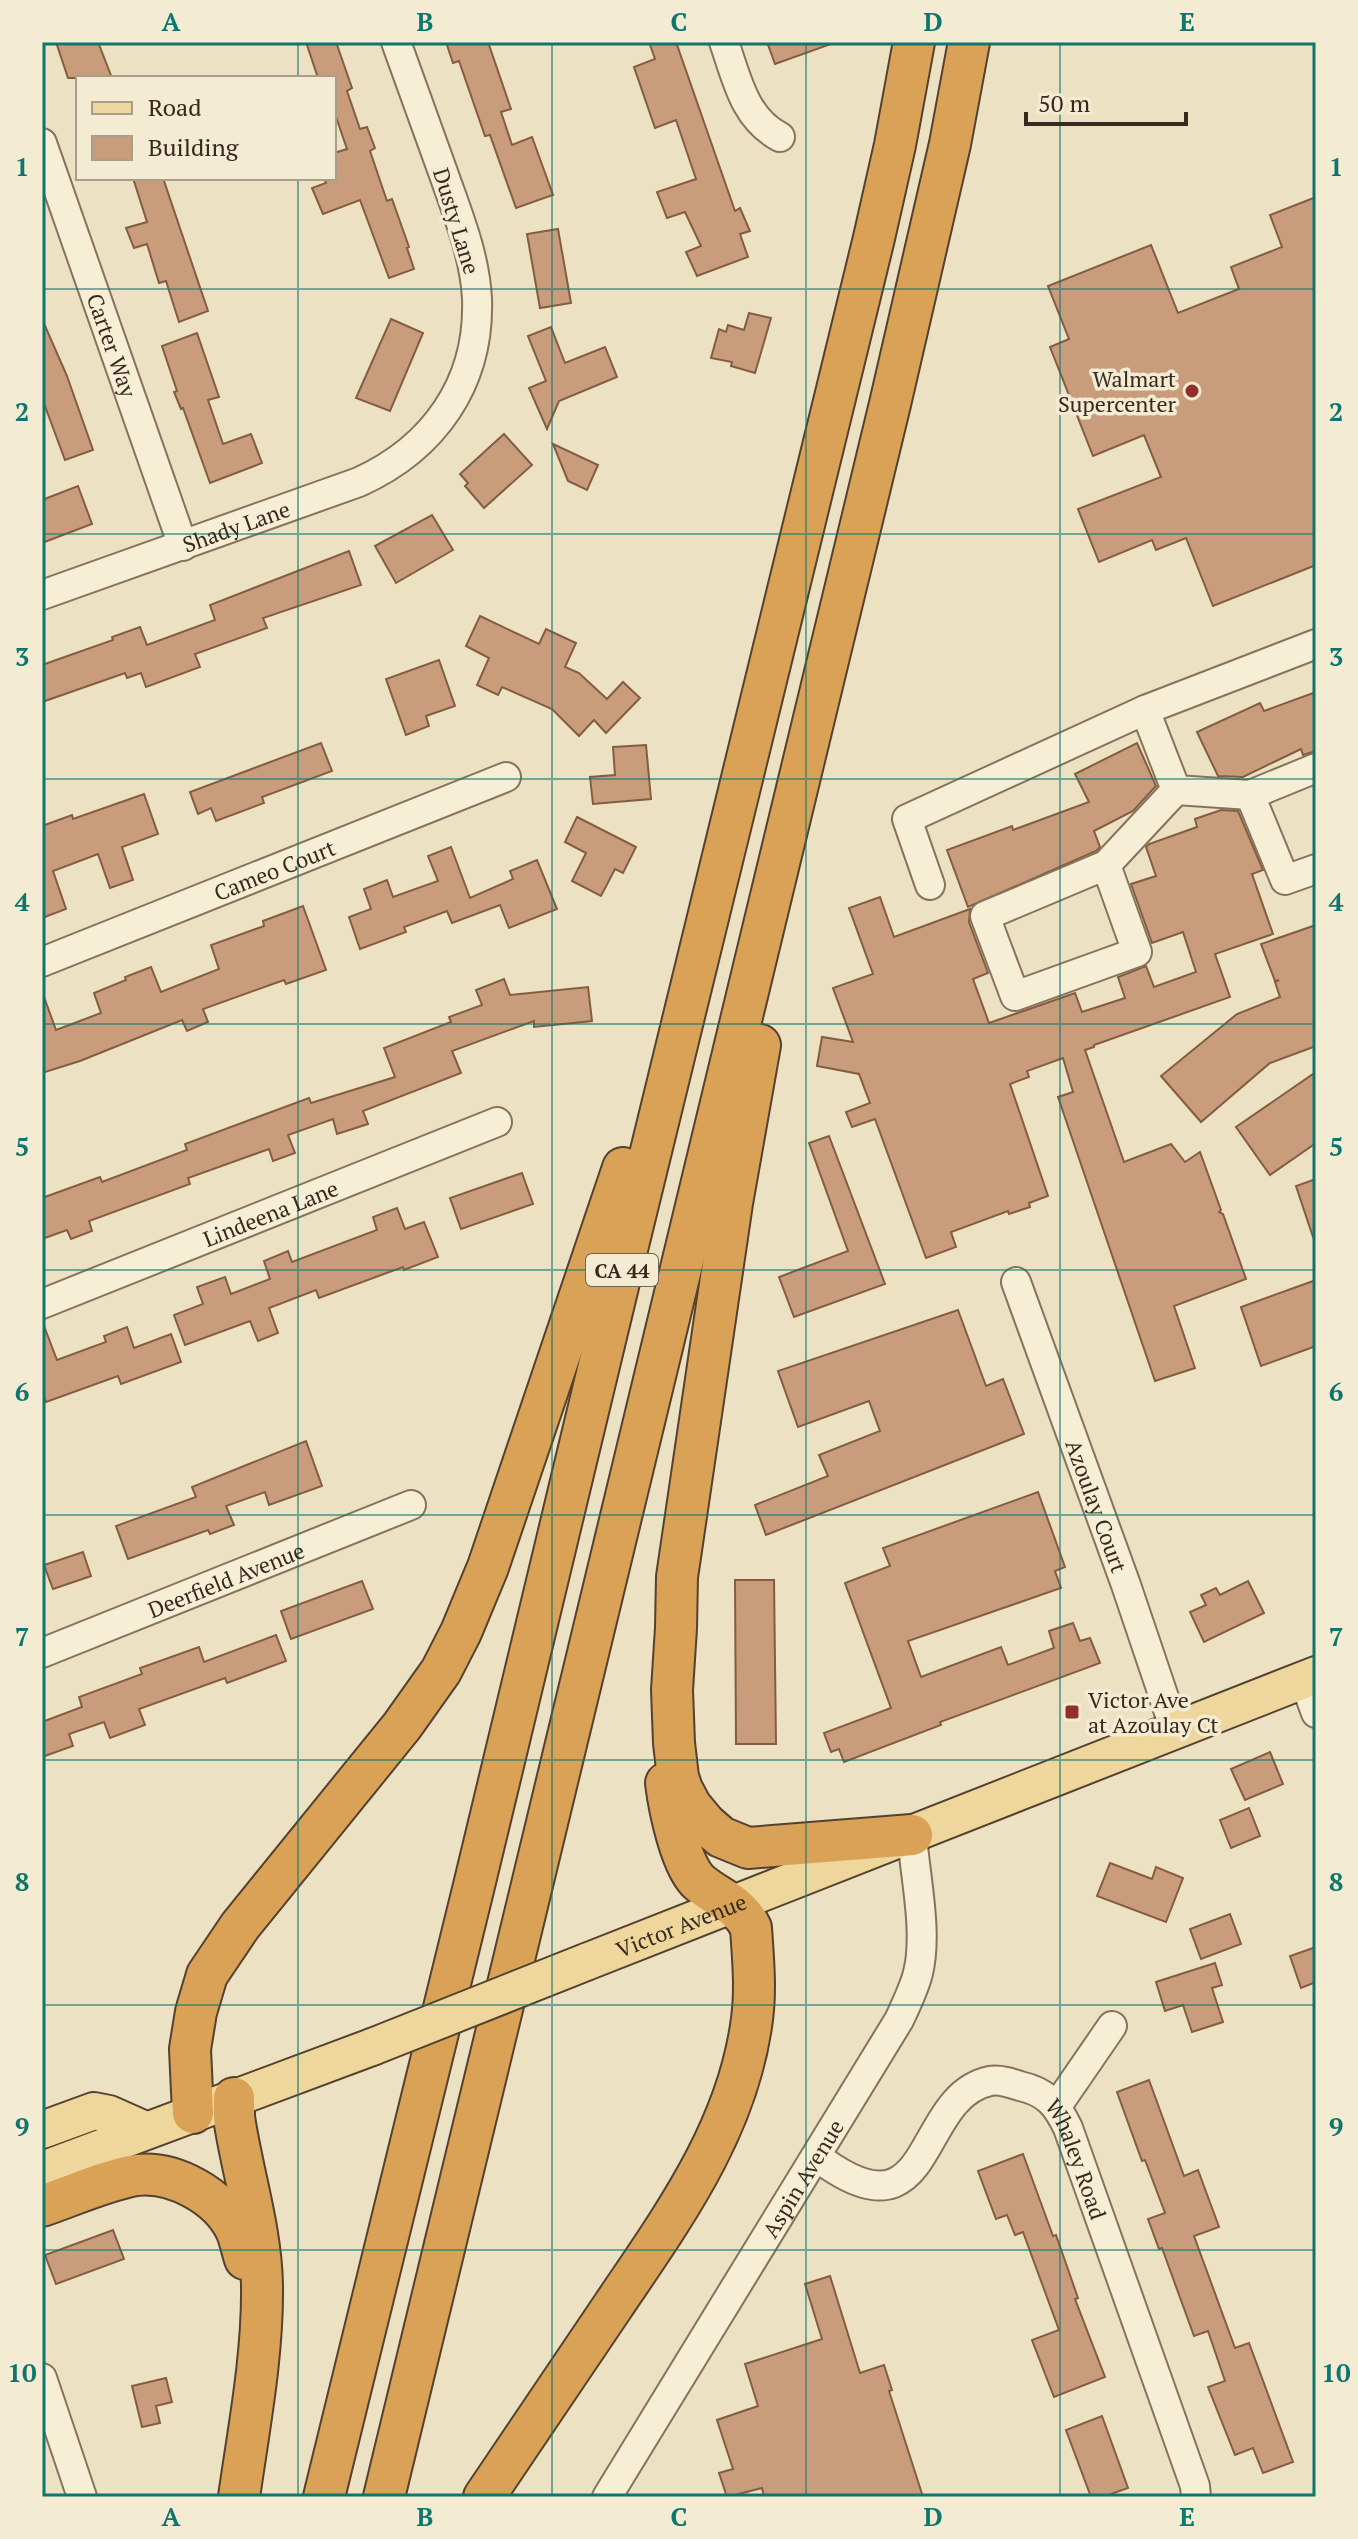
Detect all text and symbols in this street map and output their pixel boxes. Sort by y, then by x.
text: A [162,4,181,38]
text: B [417,4,433,38]
text: C [671,4,687,38]
text: D [923,4,943,38]
text: E [1179,4,1195,38]
legend [76,76,336,180]
scale bar [1026,76,1186,126]
text: 50 m [1038,87,1090,119]
text: Road [148,91,202,123]
text: Building [148,131,239,163]
text: 1 [15,149,29,183]
text: 1 [1329,149,1343,183]
street label: Dusty Lane [427,164,487,278]
street label: Carter Way [81,289,145,402]
place label: Walmart Supercenter [1058,364,1177,418]
marker: Walmart Supercenter [1183,382,1201,400]
text: 2 [15,394,29,428]
text: 2 [1329,394,1343,428]
street label: Shady Lane [178,493,294,558]
text: 3 [15,639,29,673]
text: 3 [1329,639,1343,673]
street label: Cameo Court [209,832,339,907]
text: 4 [15,884,30,918]
text: 4 [1329,884,1344,918]
text: 5 [15,1129,29,1163]
text: 5 [1329,1129,1343,1163]
street label: Lindeena Lane [199,1173,342,1253]
road number: CA 44 [586,1254,658,1286]
text: 6 [15,1374,29,1408]
text: 6 [1329,1374,1343,1408]
street label: Azoulay Court [1060,1435,1135,1576]
street label: Deerfield Avenue [143,1535,308,1624]
text: 7 [15,1619,29,1653]
text: 7 [1329,1619,1343,1653]
place label: Victor Ave at Azoulay Ct [1088,1685,1218,1739]
marker: Victor Ave at Azoulay Ct [1063,1703,1081,1721]
text: 8 [15,1864,29,1898]
text: 8 [1329,1864,1343,1898]
street label: Victor Avenue [612,1886,750,1963]
street label: Whaley Road [1040,2093,1114,2223]
text: 9 [15,2109,29,2143]
text: 9 [1329,2109,1343,2143]
street label: Aspin Avenue [755,2113,850,2243]
text: 10 [7,2355,37,2389]
text: 10 [1321,2355,1351,2389]
text: A [162,2499,181,2533]
text: B [417,2499,433,2533]
text: C [671,2499,687,2533]
text: D [923,2499,943,2533]
text: E [1179,2499,1195,2533]

